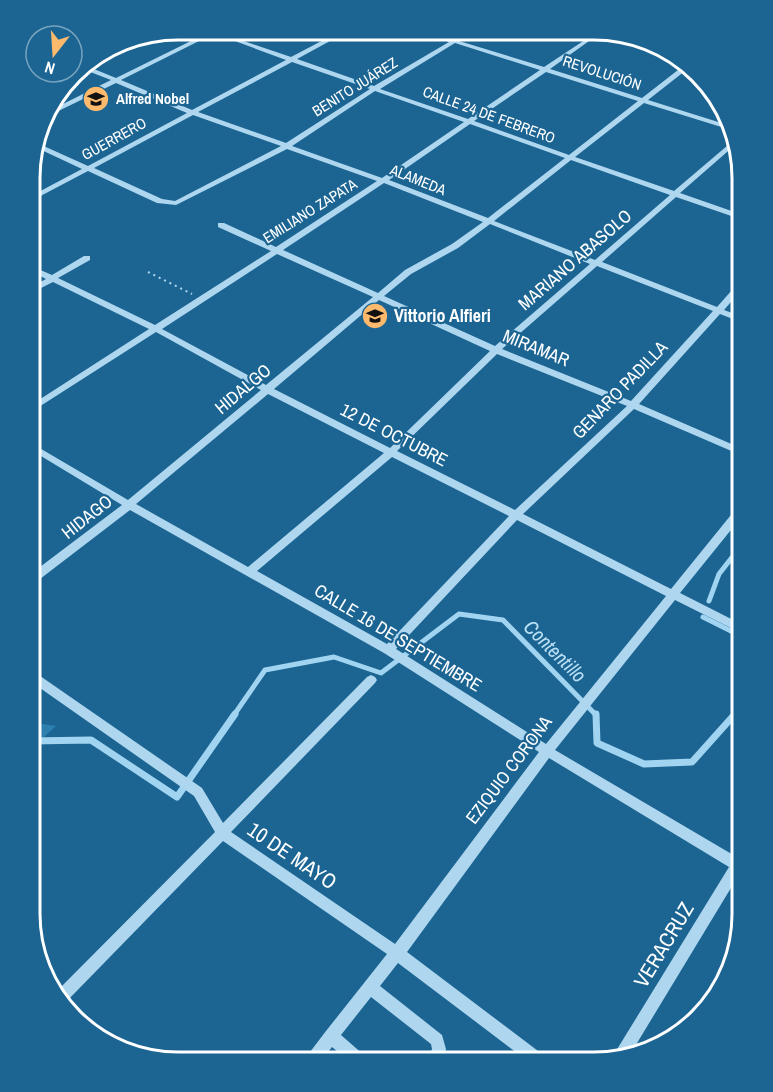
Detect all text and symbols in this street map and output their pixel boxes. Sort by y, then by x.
north arrow [24,24,84,84]
street label: REVOLUCIÓN [560,50,644,95]
street label: BENITO JUÁREZ [308,52,402,121]
text: N [42,56,57,80]
street label: CALLE 24 DE FEBRERO [420,81,558,148]
school or university icon: Alfred Nobel [81,84,111,114]
place label: Alfred Nobel [116,88,189,109]
street label: GUERRERO [78,112,150,165]
street label: ALAMEDA [386,158,450,201]
street label: EMILIANO ZAPATA [259,173,361,248]
street label: MARIANO ABASOLO [513,203,637,316]
school or university icon: Vittorio Alfieri [360,301,390,331]
place label: Vittorio Alfieri [394,303,491,328]
street label: MIRAMAR [499,323,573,372]
street label: GENARO PADILLA [566,335,673,444]
street label: HIDALGO [209,358,276,420]
street label: 12 DE OCTUBRE [336,397,452,472]
street label: HIDAGO [56,489,117,544]
street label: CALLE 16 DE SEPTIEMBRE [310,578,487,698]
water label: Contentillo [518,613,593,688]
street label: EZIQUIO CORONA [460,710,558,829]
street label: 10 DE MAYO [242,815,343,896]
street label: VERACRUZ [627,896,701,993]

